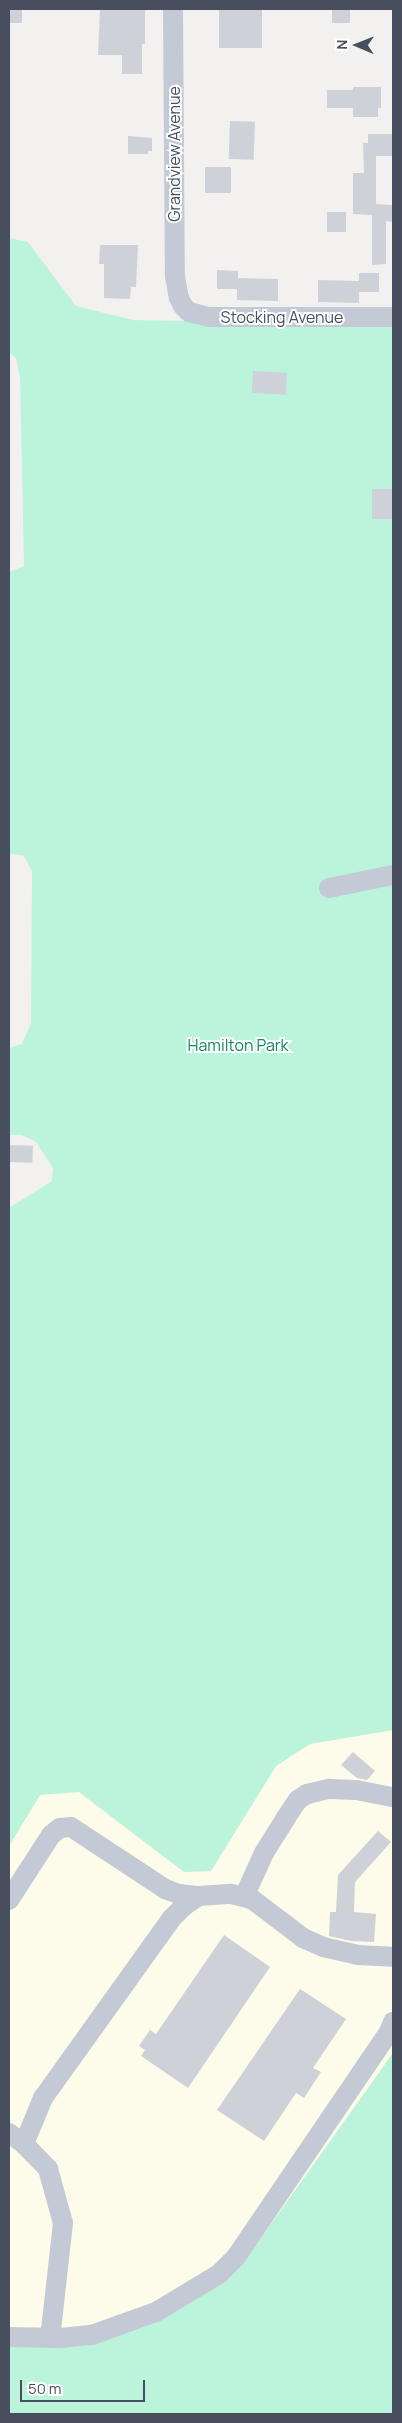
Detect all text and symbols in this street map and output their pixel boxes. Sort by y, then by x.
north arrow [332,20,382,70]
text: N [332,40,351,50]
street label: Grandview Avenue [164,86,184,222]
street label: Stocking Avenue [221,307,343,327]
park label: Hamilton Park [187,1035,289,1055]
scale bar [22,2370,148,2402]
text: 50 m [28,2378,62,2399]

